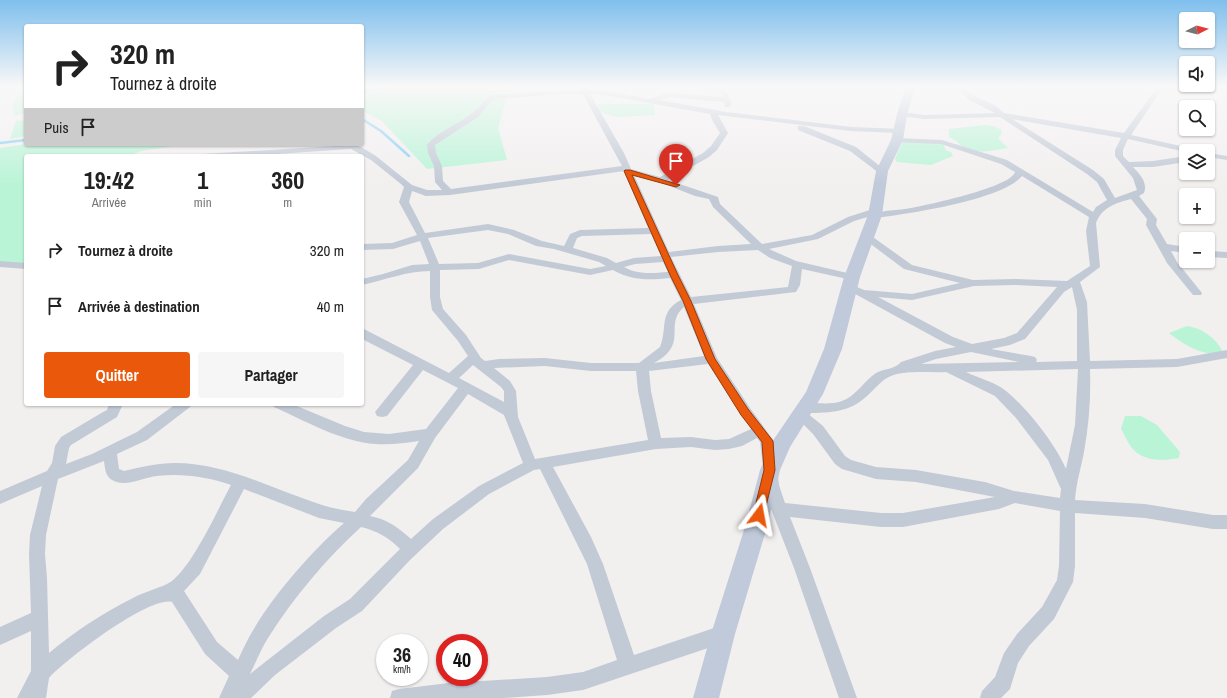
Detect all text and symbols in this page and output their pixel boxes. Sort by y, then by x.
north arrow [1179,12,1215,48]
map controls [1179,12,1215,268]
text: 320 m [110,35,175,73]
icon: right [44,40,96,92]
button: sound [1179,56,1215,92]
text: Tournez à droite [110,71,217,96]
button: search [1179,100,1215,136]
icon: arrive [77,116,99,138]
text: Puis [44,117,69,138]
pin [659,144,693,185]
button: layers [1179,144,1215,180]
icon: arrive [665,150,687,172]
text: 19:42 [84,164,134,196]
text: 1 [197,164,208,196]
text: 360 [271,164,304,196]
button: + [1179,188,1215,224]
text: Arrivée [92,194,126,211]
text: min [194,194,212,211]
text: m [283,194,292,211]
button: − [1179,232,1215,268]
icon: right [44,239,66,261]
text: Tournez à droite [78,240,173,261]
text: 320 m [310,240,344,261]
icon: arrive [44,295,66,317]
text: Arrivée à destination [78,296,200,317]
text: 40 m [317,296,344,317]
button: Quitter [44,352,190,398]
button: Partager [198,352,344,398]
position arrow [738,494,780,536]
speed limit sign: 40 [436,634,488,686]
text: 36 [393,641,411,668]
text: km/h [393,663,411,676]

